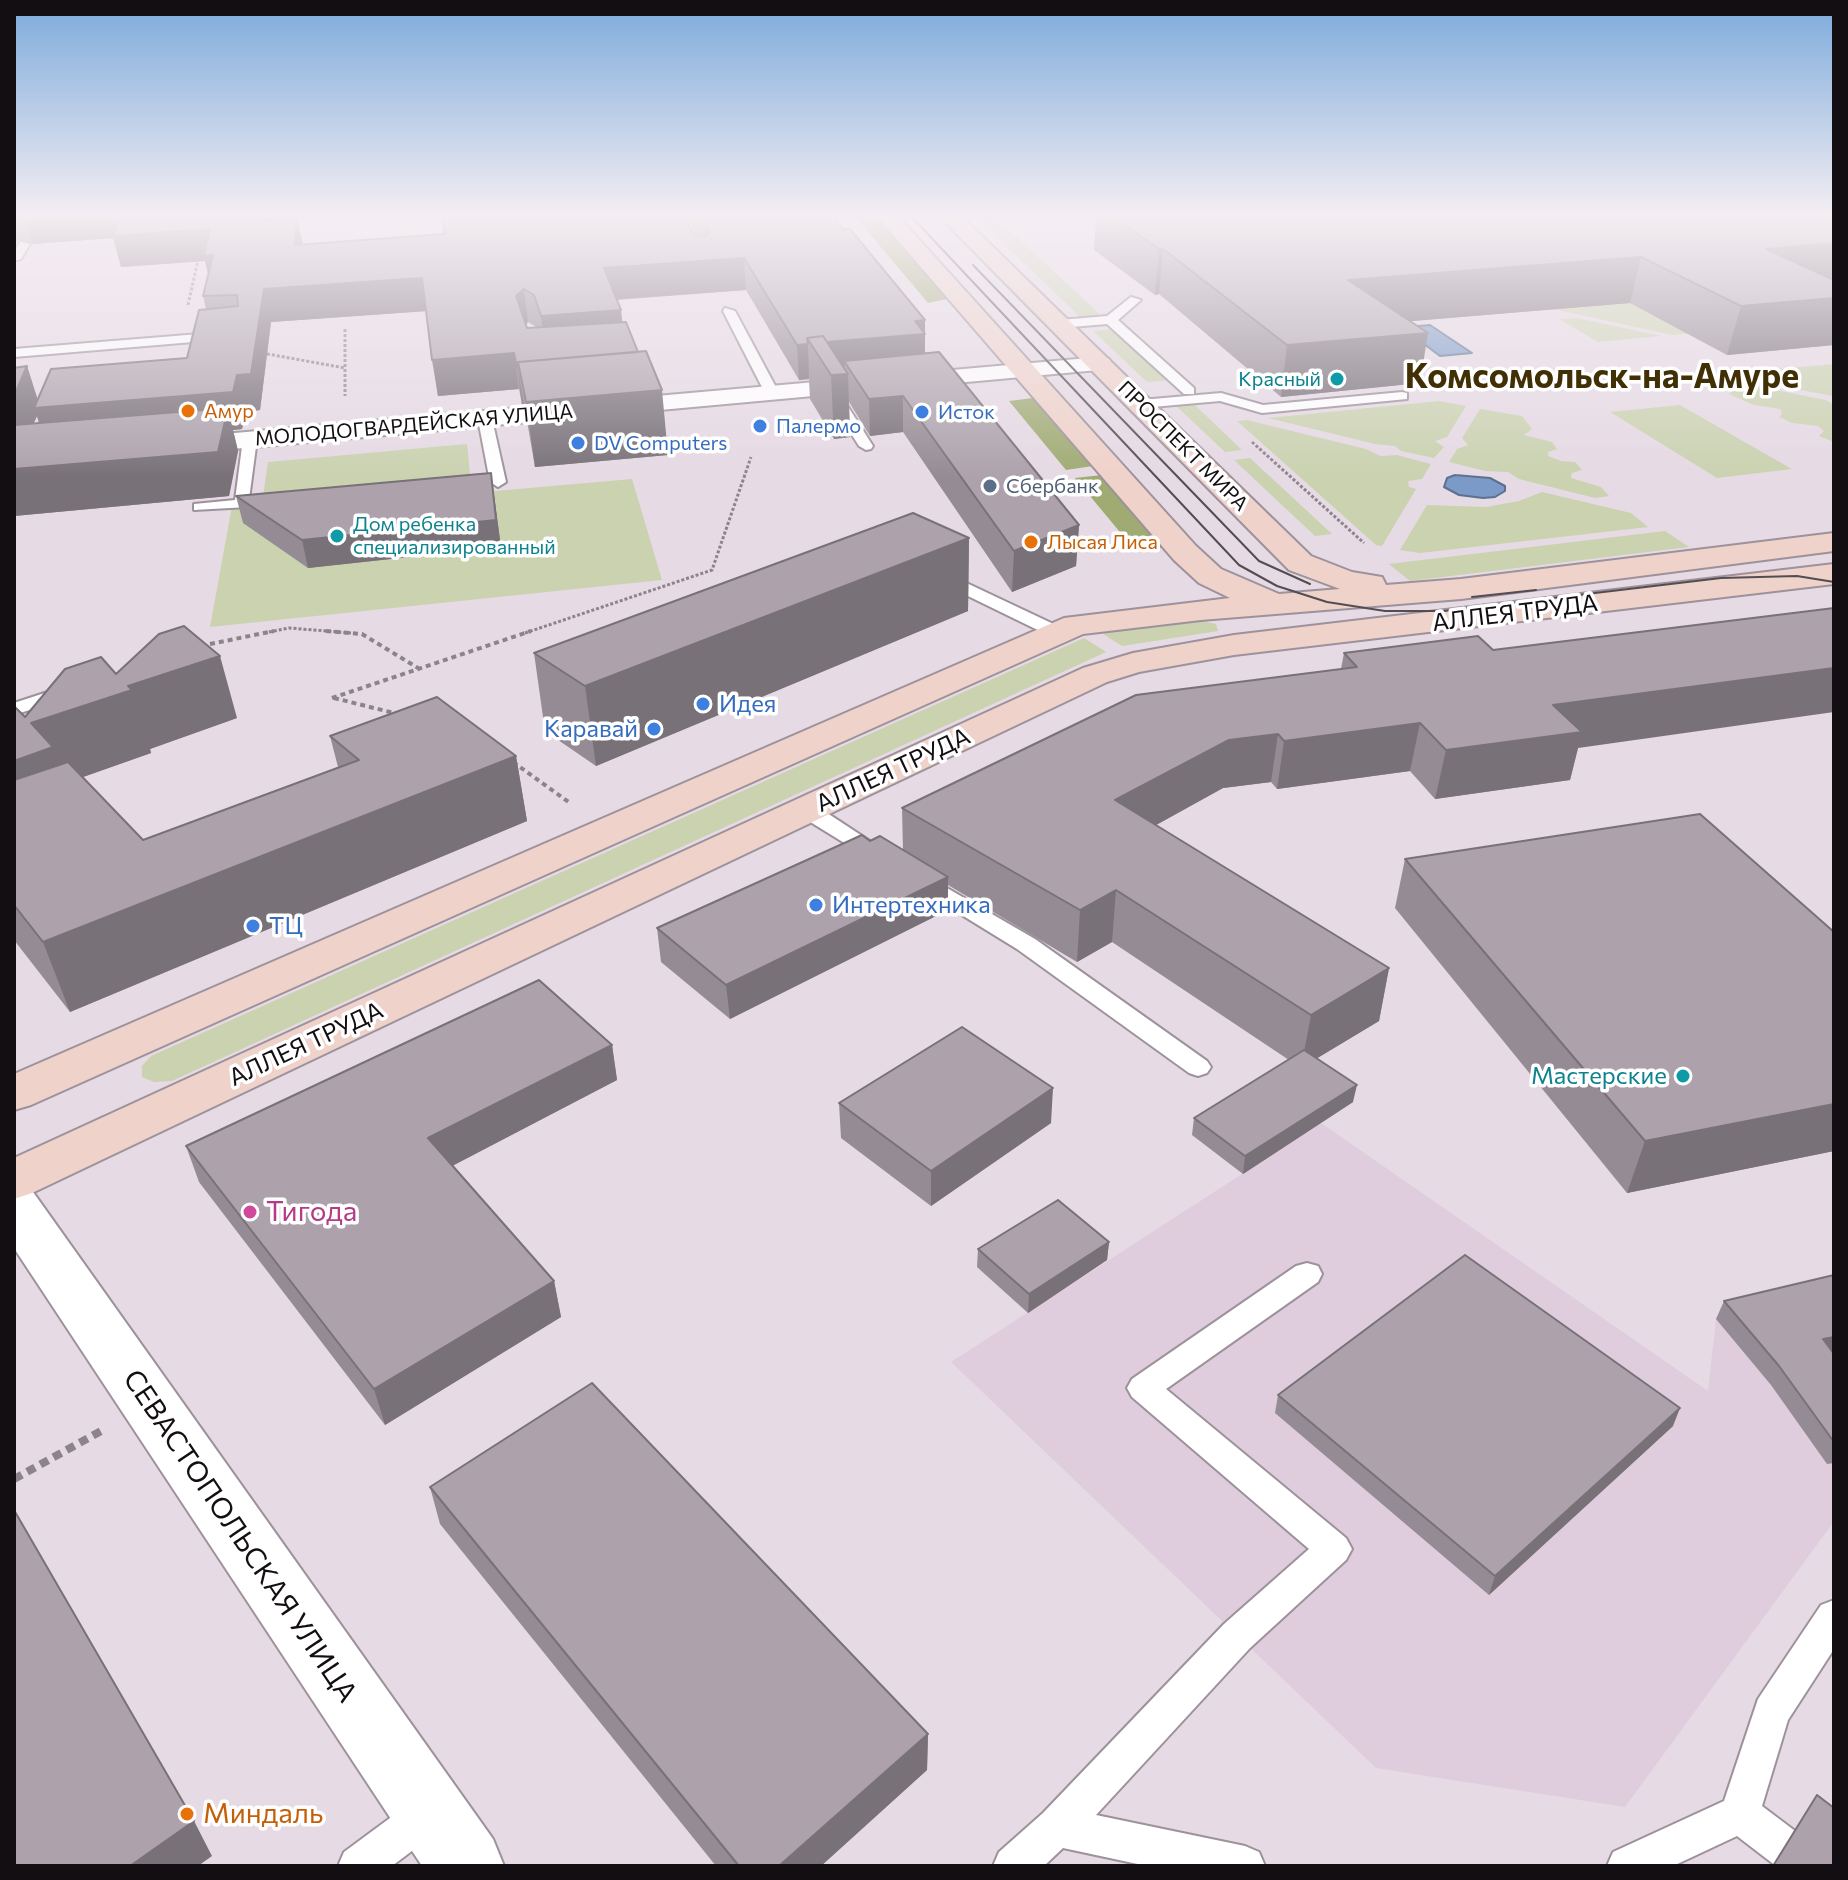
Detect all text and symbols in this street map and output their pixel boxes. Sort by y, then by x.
district label: Комсомольск-на-Амуре [1405,357,1799,397]
place label: Красный [1238,367,1321,391]
marker: Красный [1328,370,1346,388]
street label: ПРОСПЕКТ МИРА [1113,376,1253,516]
place label: Амур [204,399,254,423]
street label: МОЛОДОГВАРДЕЙСКАЯ УЛИЦА [254,399,574,451]
place label: Исток [938,400,995,424]
marker: Амур [179,402,197,420]
marker: Исток [913,403,931,421]
place label: Палермо [776,414,861,438]
marker: Палермо [751,417,769,435]
place label: DV Computers [594,431,727,455]
marker: DV Computers [569,434,587,452]
place label: Сбербанк [1006,474,1099,498]
marker: Сбербанк [981,477,999,495]
place label: Дом ребенка специализированный [353,512,556,559]
marker: Дом ребенка специализированный [328,527,346,545]
place label: Лысая Лиса [1047,530,1158,554]
marker: Лысая Лиса [1022,533,1040,551]
street label: АЛЛЕЯ ТРУДА [1430,589,1600,637]
place label: Идея [719,690,776,718]
marker: Идея [694,695,712,713]
place label: Каравай [544,715,638,743]
marker: Каравай [645,720,663,738]
street label: АЛЛЕЯ ТРУДА [811,722,975,818]
place label: Интертехника [832,891,991,919]
marker: Интертехника [807,896,825,914]
place label: ТЦ [269,912,303,940]
marker: ТЦ [244,917,262,935]
street label: АЛЛЕЯ ТРУДА [224,996,388,1092]
place label: Мастерские [1531,1062,1667,1090]
marker: Мастерские [1674,1067,1692,1085]
place label: Тигода [266,1195,357,1229]
marker: Тигода [241,1203,259,1221]
street label: СЕВАСТОПОЛЬСКАЯ УЛИЦА [116,1363,364,1709]
place label: Миндаль [203,1797,323,1831]
marker: Миндаль [178,1805,196,1823]

